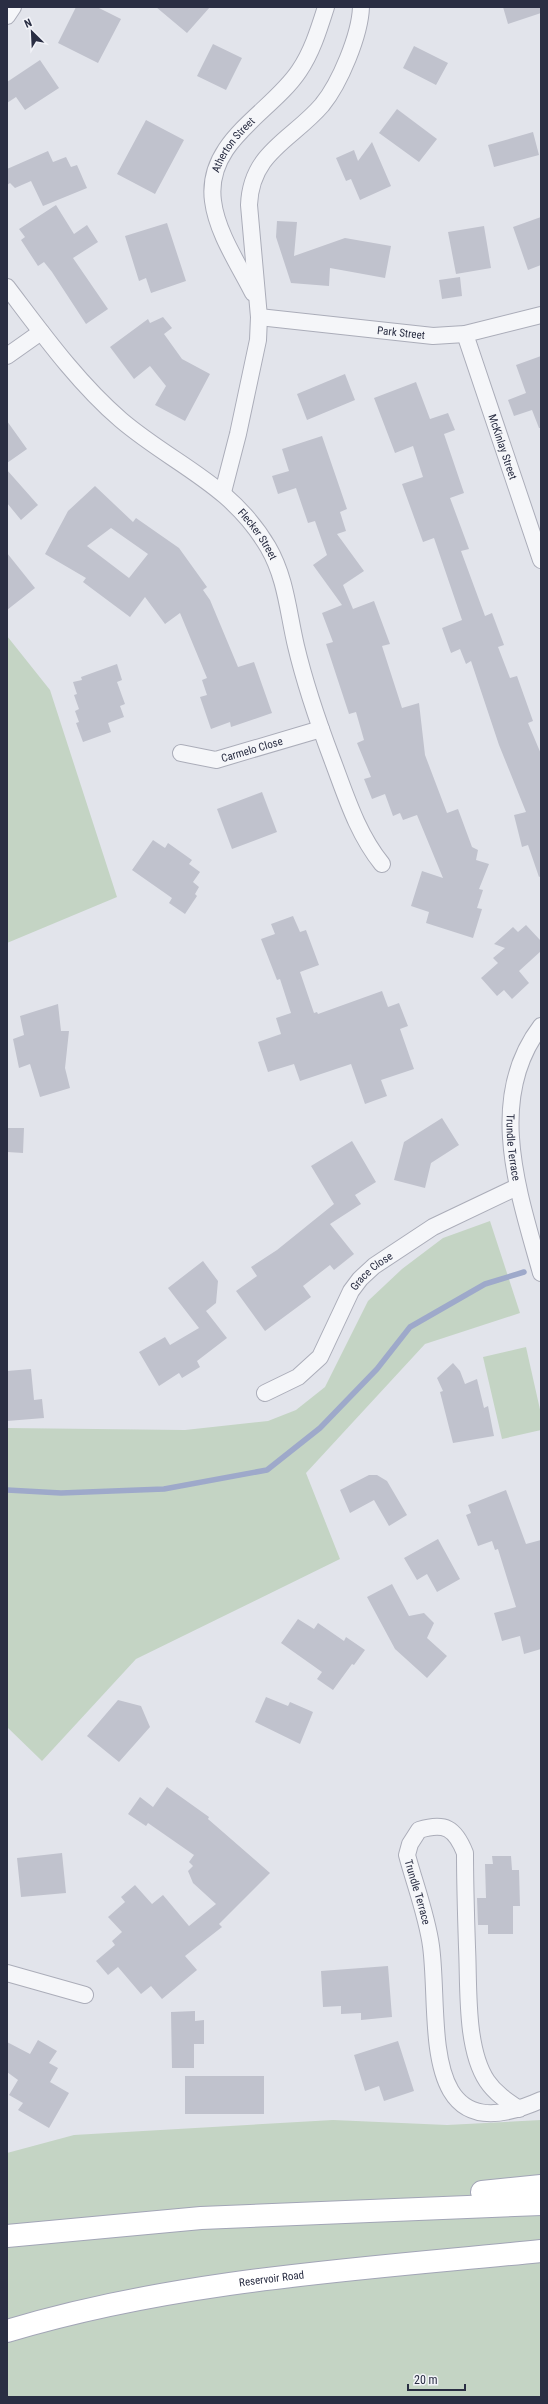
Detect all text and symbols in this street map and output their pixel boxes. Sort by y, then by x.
north arrow [12,12,52,52]
text: N [22,16,34,31]
street label: Atherton Street [209,114,257,174]
street label: Park Street [377,323,426,342]
street label: McKinlay Street [486,413,520,481]
street label: Flecker Street [235,506,280,562]
street label: Carmelo Close [220,734,284,765]
street label: Trundle Terrace [504,1114,523,1182]
street label: Grace Close [347,1249,395,1293]
street label: Trundle Terrace [402,1858,433,1926]
street label: Reservoir Road [238,2268,305,2289]
scale bar [408,2366,465,2392]
text: 20 m [414,2373,438,2387]

